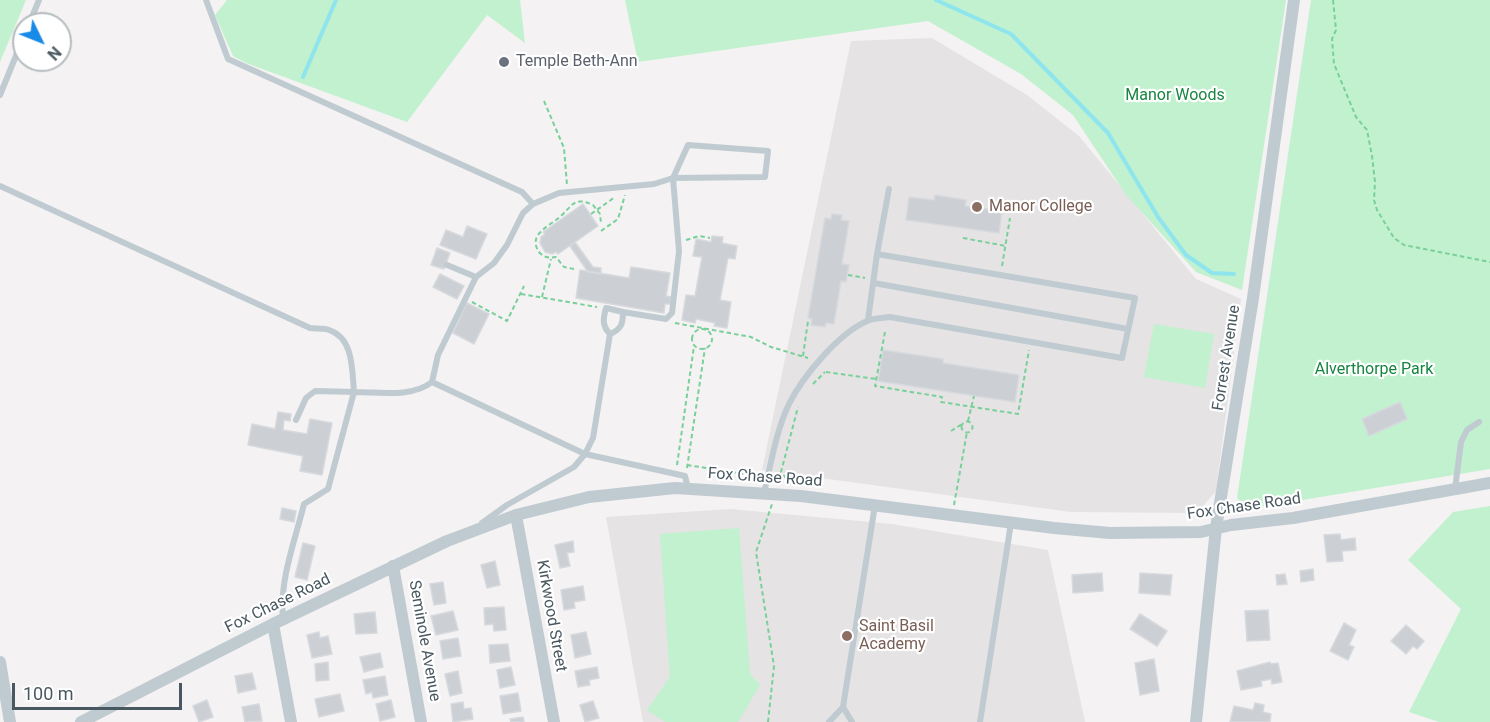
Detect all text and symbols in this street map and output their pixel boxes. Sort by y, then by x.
north arrow [12,12,72,72]
text: N [43,43,65,64]
place label: Temple Beth-Ann [516,52,638,72]
marker: Temple Beth-Ann [497,55,511,69]
park label: Manor Woods [1125,86,1225,106]
place label: Manor College [989,197,1092,217]
marker: Manor College [970,200,984,214]
street label: Forrest Avenue [1209,304,1245,412]
park label: Alverthorpe Park [1315,360,1433,380]
street label: Fox Chase Road [707,464,823,492]
street label: Fox Chase Road [1186,489,1302,525]
street label: Kirkwood Street [532,559,570,673]
street label: Fox Chase Road [222,570,334,638]
street label: Seminole Avenue [404,579,444,703]
place label: Saint Basil Academy [859,617,934,655]
marker: Saint Basil Academy [840,629,854,643]
scale bar [15,671,184,709]
text: 100 m [23,683,74,704]

